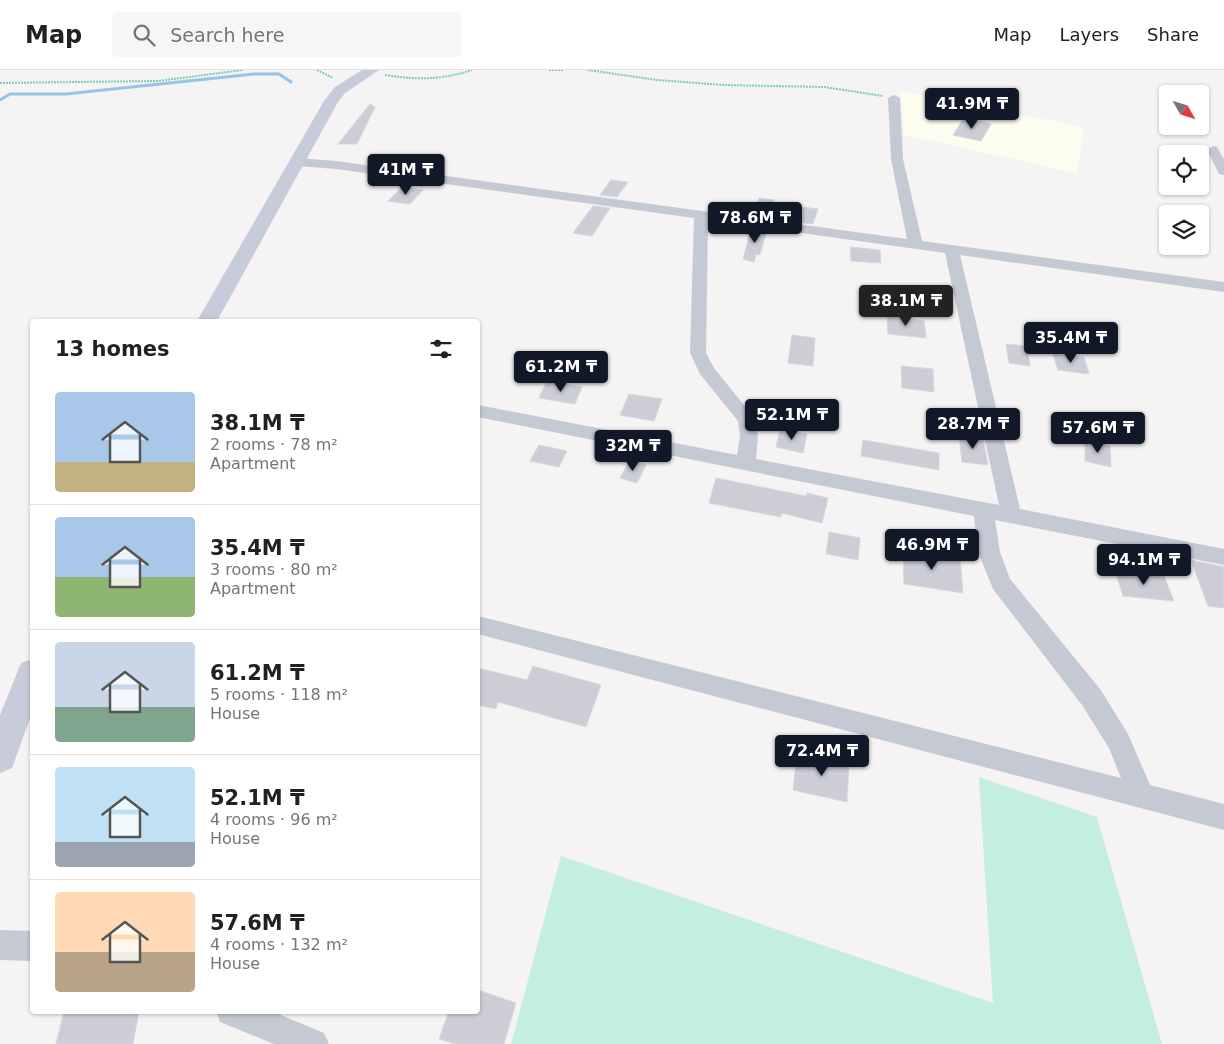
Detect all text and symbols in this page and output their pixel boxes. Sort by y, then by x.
search box [112,12,462,57]
text: Map [25,21,82,49]
icon: search [130,21,158,49]
text: Search here [170,24,284,46]
text: Map [993,24,1031,45]
text: Layers [1059,24,1119,45]
text: Share [1147,24,1199,45]
north arrow [1159,85,1209,135]
map controls [1159,85,1209,255]
pin: 41.9M ₸ [926,88,1018,130]
text: 41.9M ₸ [936,94,1008,113]
button: locate [1159,145,1209,195]
pin: 41M ₸ [371,154,441,196]
text: 41M ₸ [379,160,433,179]
pin: 78.6M ₸ [709,202,801,244]
button: layers [1159,205,1209,255]
text: 78.6M ₸ [719,208,791,227]
pin: 38.1M ₸ [860,284,952,327]
text: 38.1M ₸ [870,291,942,310]
pin: 35.4M ₸ [1025,322,1117,364]
text: 35.4M ₸ [1035,328,1107,347]
icon: filters [427,335,455,363]
text: 13 homes [55,337,170,361]
pin: 61.2M ₸ [515,350,607,393]
text: 61.2M ₸ [525,357,597,376]
pin: 52.1M ₸ [746,398,838,441]
text: 52.1M ₸ [756,405,828,424]
pin: 28.7M ₸ [927,408,1019,450]
text: 38.1M ₸ [210,411,305,435]
icon: home [95,412,155,472]
pin: 57.6M ₸ [1052,412,1144,454]
text: 28.7M ₸ [937,414,1009,433]
text: 57.6M ₸ [1062,418,1134,437]
pin: 32M ₸ [598,430,668,472]
text: 2 rooms · 78 m² [210,435,338,454]
text: 32M ₸ [606,436,660,455]
text: Apartment [210,454,296,473]
pin: 46.9M ₸ [886,528,978,571]
text: 46.9M ₸ [896,535,968,554]
text: 35.4M ₸ [210,536,305,560]
icon: home [95,537,155,597]
pin: 94.1M ₸ [1098,544,1190,586]
text: 94.1M ₸ [1108,550,1180,569]
text: 3 rooms · 80 m² [210,560,338,579]
text: Apartment [210,579,296,598]
text: 61.2M ₸ [210,661,305,685]
icon: home [95,662,155,722]
text: 5 rooms · 118 m² [210,685,348,704]
text: House [210,704,260,723]
pin: 72.4M ₸ [776,734,868,777]
text: 72.4M ₸ [786,741,858,760]
text: 52.1M ₸ [210,786,305,810]
icon: home [95,787,155,847]
text: 4 rooms · 96 m² [210,810,338,829]
text: House [210,829,260,848]
text: 57.6M ₸ [210,911,305,935]
icon: home [95,912,155,972]
text: 4 rooms · 132 m² [210,935,348,954]
text: House [210,954,260,973]

